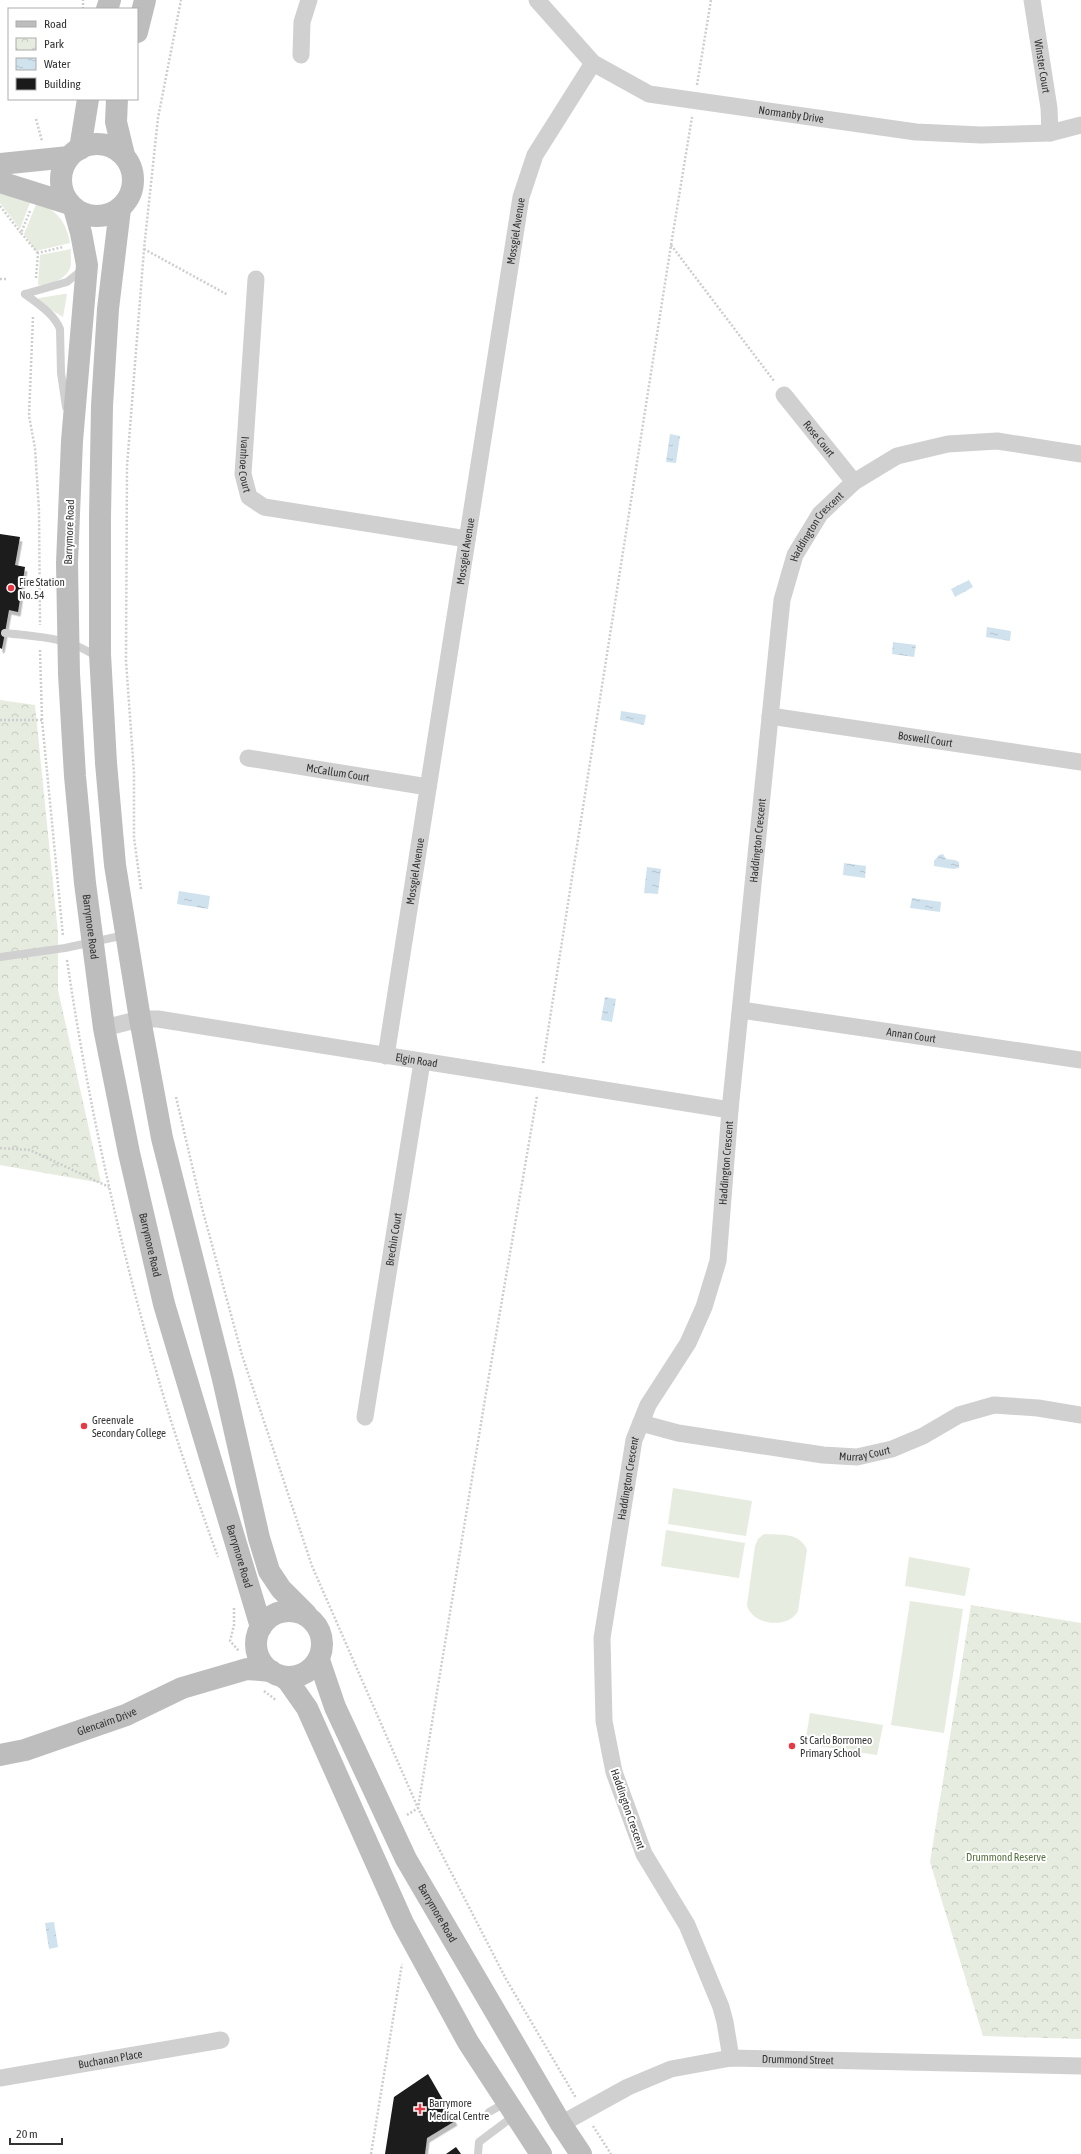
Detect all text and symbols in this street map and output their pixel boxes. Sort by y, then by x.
legend [8,8,138,100]
text: Road [44,17,67,31]
text: Park [44,37,65,51]
street label: Winster Court [1032,38,1053,94]
text: Water [44,57,71,71]
text: Building [44,77,82,91]
street label: Normanby Drive [758,104,825,125]
street label: Mossgiel Avenue [504,197,527,265]
street label: Rose Court [801,418,837,459]
street label: Ivanhoe Court [237,436,254,494]
street label: Haddington Crescent [787,489,846,563]
street label: Barrymore Road [62,499,76,565]
street label: Mossgiel Avenue [454,517,477,585]
place label: Fire Station No. 54 [19,576,65,601]
marker: Fire Station No. 54 [6,583,16,593]
street label: Boswell Court [897,729,953,749]
street label: McCallum Court [305,761,370,783]
street label: Haddington Crescent [747,798,768,883]
street label: Mossgiel Avenue [404,837,426,906]
street label: Barrymore Road [81,894,101,960]
street label: Annan Court [886,1025,937,1045]
street label: Elgin Road [395,1051,439,1069]
street label: Haddington Crescent [716,1120,735,1205]
street label: Barrymore Road [137,1212,164,1278]
street label: Brechin Court [383,1212,404,1267]
place label: Greenvale Secondary College [92,1414,166,1439]
marker: Greenvale Secondary College [79,1421,89,1431]
street label: Haddington Crescent [615,1435,641,1521]
street label: Murray Court [839,1444,891,1463]
street label: Barrymore Road [225,1523,255,1589]
street label: Glencairn Drive [75,1705,138,1738]
place label: St Carlo Borromeo Primary School [800,1734,872,1759]
marker: St Carlo Borromeo Primary School [787,1741,797,1751]
street label: Haddington Crescent [609,1767,647,1851]
park label: Drummond Reserve [966,1851,1046,1863]
street label: Barrymore Road [416,1882,459,1944]
street label: Buchanan Place [77,2048,143,2070]
street label: Drummond Street [762,2053,834,2066]
place label: Barrymore Medical Centre [429,2097,489,2122]
marker: Barrymore Medical Centre [414,2103,426,2115]
scale bar [10,2120,62,2146]
text: 20 m [16,2127,38,2141]

